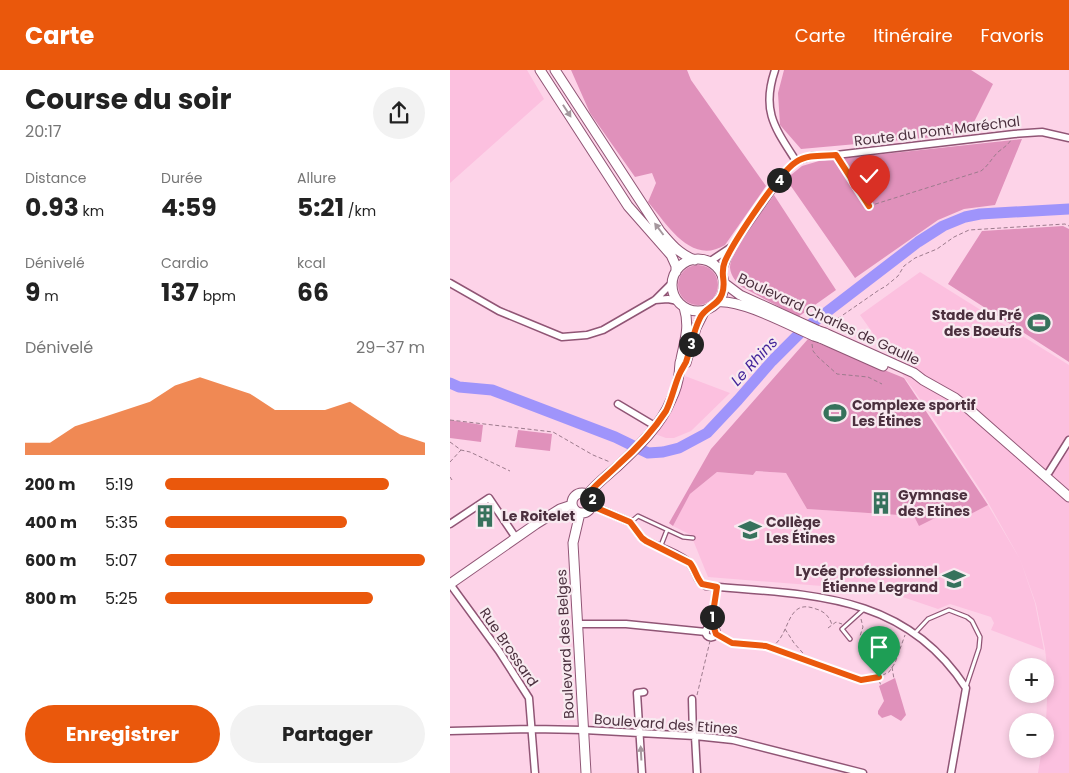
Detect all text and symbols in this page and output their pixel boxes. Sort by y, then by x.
text: Carte [25,19,94,52]
text: Carte [795,23,845,48]
text: Itinéraire [873,23,953,48]
text: Favoris [981,23,1044,48]
text: Course du soir [25,80,231,119]
button: share [373,87,425,139]
one-way arrow [562,104,571,118]
street label: Route du Pont Maréchal [853,111,1021,151]
text: 20:17 [25,120,62,143]
pin [848,155,890,206]
icon: check [855,162,883,190]
text: Distance [25,168,86,188]
text: Durée [161,168,202,188]
text: Allure [297,168,336,188]
pin: 4 [766,168,792,192]
text: 4 [775,170,784,190]
text: 0.93 [25,190,79,225]
text: 4:59 [161,190,217,225]
text: 5:21 [297,190,344,225]
text: km [79,201,104,221]
text: /km [344,201,376,221]
one-way arrow [654,222,664,236]
text: Dénivelé [25,253,85,273]
text: Cardio [161,253,208,273]
text: kcal [297,253,326,273]
street label: Boulevard Charles de Gaulle [735,268,924,370]
text: 9 [25,275,40,310]
text: 137 [161,275,199,310]
text: 66 [297,275,329,310]
text: m [40,286,59,306]
text: bpm [199,286,236,306]
place label: Stade du Pré des Boeufs [932,305,1022,341]
sports icon: Stade du Pré des Boeufs [1026,310,1052,336]
pin: 3 [678,332,704,356]
water label: Le Rhins [726,332,782,390]
text: 3 [687,334,696,354]
text: Dénivelé [25,336,93,359]
text: 29–37 m [356,336,425,359]
place label: Complexe sportif Les Étines [852,395,976,431]
sports icon: Complexe sportif Les Étines [822,400,848,426]
text: 200 m [25,473,75,496]
text: 5:19 [105,473,134,496]
place label: Gymnase des Etines [898,485,970,521]
pin: 2 [580,486,604,512]
text: 2 [589,489,597,509]
building icon: Gymnase des Etines [868,490,894,516]
building icon: Le Roitelet [472,503,498,529]
place label: Le Roitelet [502,506,576,526]
text: 400 m [25,511,77,534]
text: 5:35 [105,511,138,534]
place label: Collège Les Étines [766,512,836,548]
school or university icon: Collège Les Étines [737,517,763,543]
text: 600 m [25,549,76,572]
text: 5:07 [105,549,137,572]
place label: Lycée professionnel Étienne Legrand [795,561,938,597]
school or university icon: Lycée professionnel Étienne Legrand [941,566,967,592]
street label: Boulevard des Belges [551,569,579,719]
text: 800 m [25,587,77,610]
text: 5:25 [105,587,138,610]
street label: Rue Brossard [475,604,543,690]
pin: 1 [700,604,724,630]
text: 1 [710,607,715,627]
pin [858,626,900,677]
icon: arrive [865,633,893,661]
map controls [1009,658,1054,758]
button: + [1009,658,1054,703]
button: Enregistrer [25,705,220,763]
button: Partager [230,705,425,763]
street label: Boulevard des Etines [593,709,739,739]
button: − [1009,713,1054,758]
one-way arrow [636,745,644,761]

